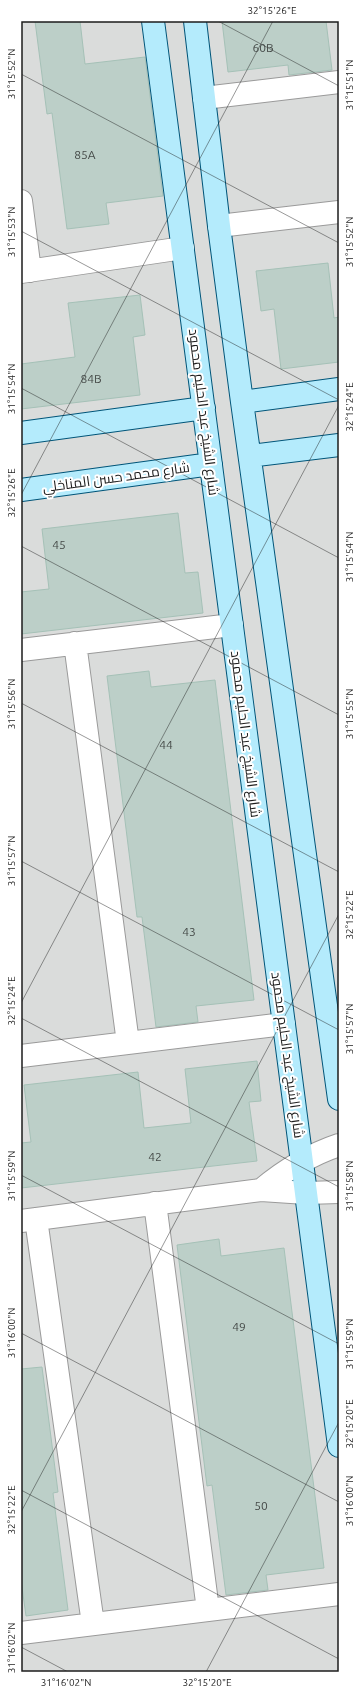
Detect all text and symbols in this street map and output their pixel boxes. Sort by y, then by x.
text: 32°15'26"E [247,5,297,16]
house number: 60B [252,41,274,54]
text: 31°15'52"N [6,49,17,99]
text: 31°15'51"N [344,60,355,110]
house number: 85A [74,148,96,161]
text: 31°15'53"N [6,207,17,257]
text: 31°15'52"N [344,217,355,267]
street label: شارع الشيخ عبد الحليم محمود [184,328,222,497]
text: 31°15'54"N [6,364,17,414]
house number: 84B [80,372,102,385]
text: 32°15'24"E [344,382,355,432]
street label: شارع محمد حسن المناخلي [41,459,191,499]
text: 32°15'26"E [6,468,17,518]
text: 31°15'54"N [344,532,355,582]
house number: 45 [52,538,66,551]
street label: شارع الشيخ عبد الحليم محمود [226,650,264,819]
text: 31°15'56"N [6,679,17,729]
text: 31°15'55"N [344,689,355,739]
house number: 44 [159,738,173,751]
text: 31°15'57"N [6,836,17,886]
text: 32°15'22"E [344,890,355,940]
house number: 43 [182,925,196,938]
street label: شارع الشيخ عبد الحليم محمود [266,971,308,1139]
text: 32°15'24"E [6,976,17,1026]
text: 31°15'57"N [344,1004,355,1054]
house number: 42 [148,1150,162,1163]
text: 31°15'59"N [6,1151,17,1201]
text: 31°15'58"N [344,1161,355,1211]
text: 31°16'00"N [6,1308,17,1358]
text: 31°15'59"N [344,1319,355,1369]
house number: 49 [232,1320,246,1333]
text: 32°15'20"E [344,1399,355,1449]
text: 31°16'00"N [344,1476,355,1526]
text: 32°15'22"E [6,1485,17,1535]
house number: 50 [254,1499,268,1512]
text: 31°16'02"N [6,1623,17,1673]
text: 31°16'02"N [41,1677,91,1688]
text: 32°15'20"E [182,1677,232,1688]

